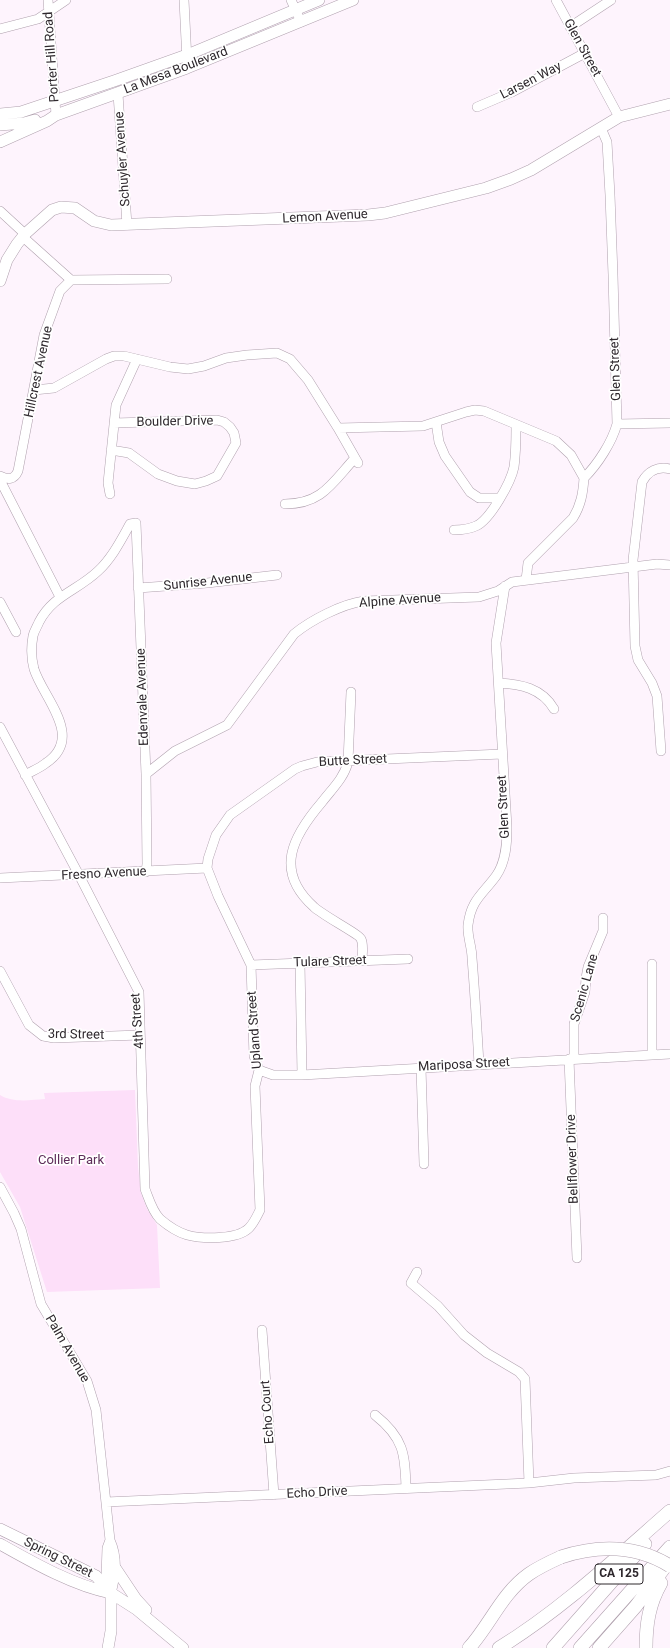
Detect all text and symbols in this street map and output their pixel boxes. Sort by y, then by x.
street label: Porter Hill Road [41,11,63,103]
street label: Glen Street [560,16,604,80]
street label: La Mesa Boulevard [122,44,230,98]
street label: Larsen Way [498,59,564,103]
street label: Schuyler Avenue [112,111,134,207]
street label: Lemon Avenue [282,207,368,227]
street label: Hillcrest Avenue [22,325,56,419]
street label: Glen Street [607,337,625,401]
street label: Boulder Drive [136,414,214,430]
street label: Sunrise Avenue [163,570,253,594]
street label: Alpine Avenue [359,590,441,612]
street label: Edenvale Avenue [133,648,153,746]
street label: Butte Street [319,751,387,771]
street label: Glen Street [495,775,513,839]
street label: Fresno Avenue [61,864,147,884]
street label: Scenic Lane [568,952,602,1024]
street label: Tulare Street [293,953,367,971]
street label: Upland Street [244,991,266,1069]
street label: 4th Street [128,992,148,1050]
street label: 3rd Street [48,1027,104,1043]
street label: Mariposa Street [418,1055,510,1075]
street label: Bellflower Drive [564,1114,582,1204]
park label: Collier Park [38,1153,104,1169]
street label: Palm Avenue [41,1312,93,1386]
street label: Echo Court [258,1380,278,1444]
street label: Echo Drive [286,1484,348,1502]
street label: Spring Street [21,1535,95,1581]
road number: CA 125 [595,1564,643,1584]

